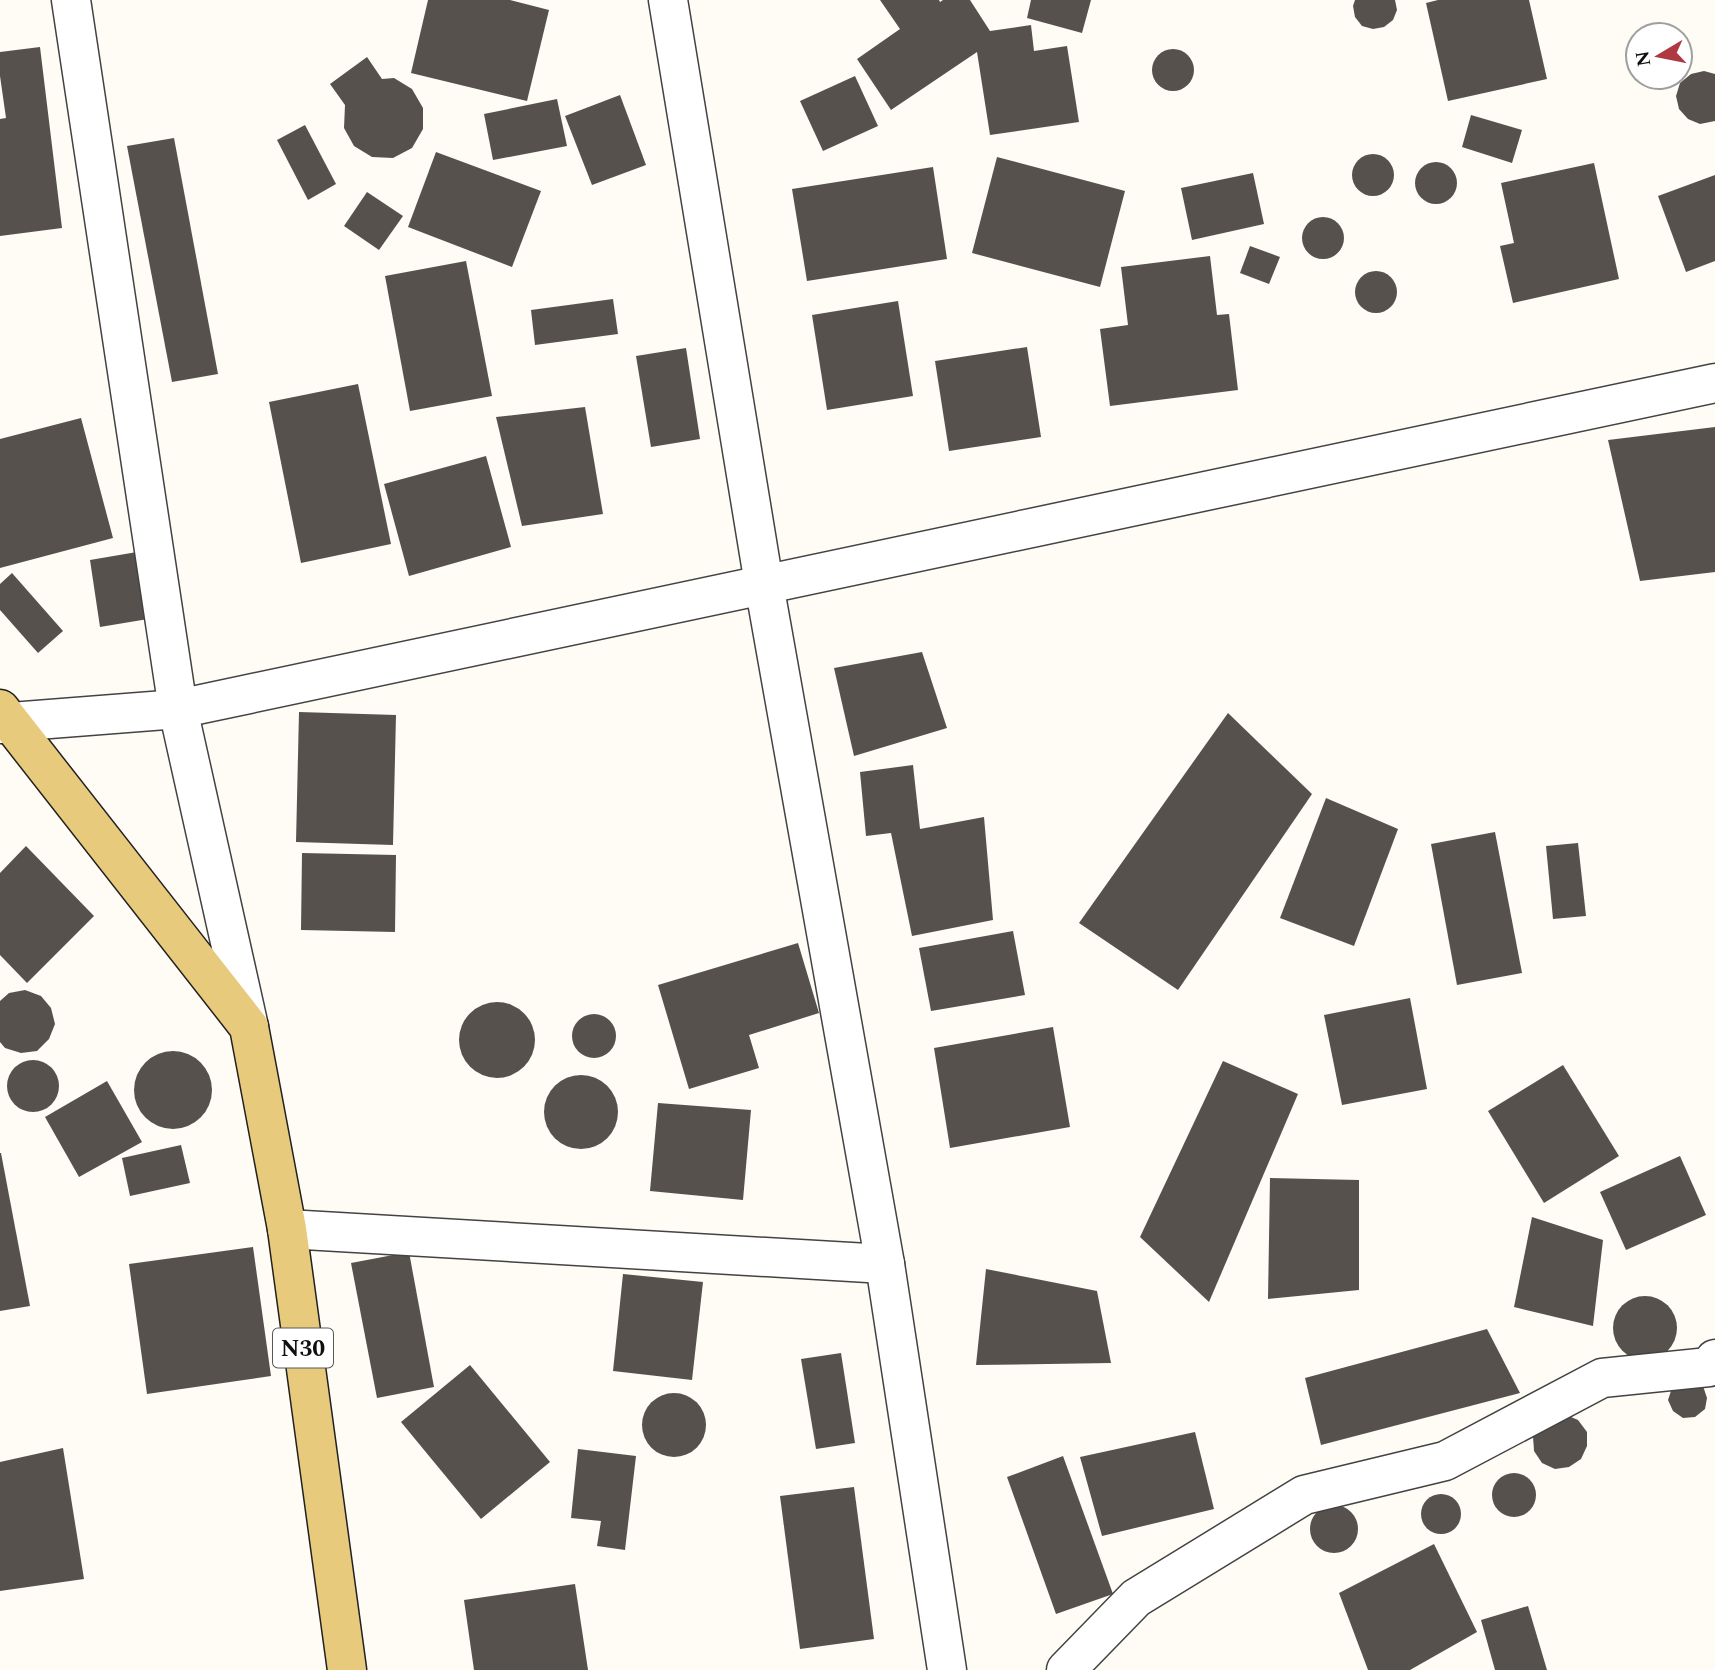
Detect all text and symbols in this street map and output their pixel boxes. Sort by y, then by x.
north arrow [1624,21,1694,91]
text: N [1628,49,1659,69]
road number: N30 [273,1329,333,1368]

